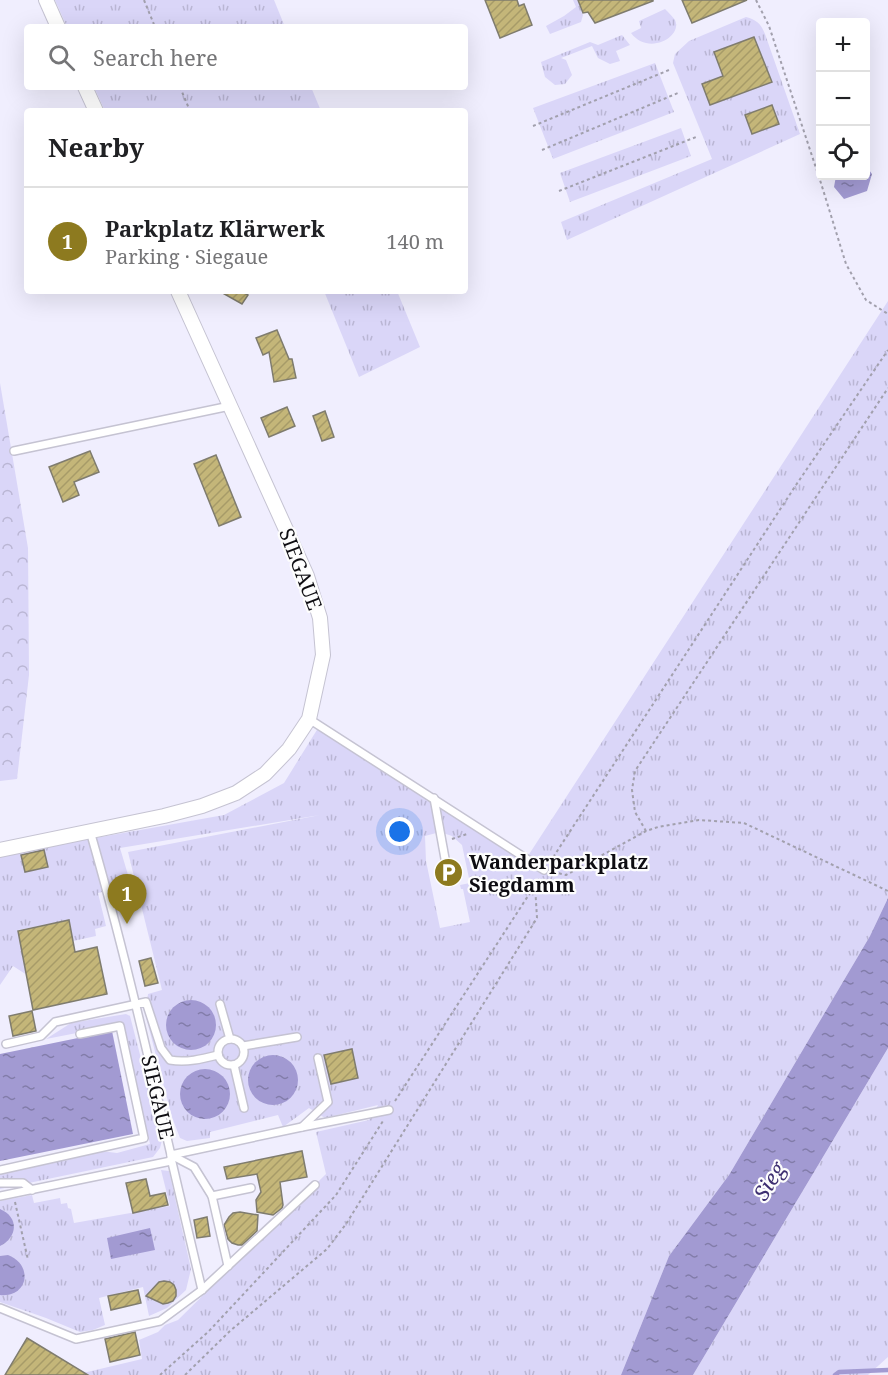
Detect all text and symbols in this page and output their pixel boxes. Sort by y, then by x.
map controls [816,18,870,180]
button: + [816,18,870,72]
search box [24,24,468,90]
icon: search [45,41,78,74]
text: Search here [93,42,218,72]
button: − [816,72,870,126]
button: locate [816,126,870,180]
text: Nearby [48,129,144,165]
text: Parkplatz Klärwerk [105,213,325,243]
text: 1 [62,228,73,255]
text: 140 m [386,228,444,255]
text: Parking · Siegaue [105,243,268,270]
street label: SIEGAUE [273,524,329,614]
your location [385,817,414,846]
place label: Wanderparkplatz Siegdamm [469,848,648,898]
parking icon: Wanderparkplatz Siegdamm [432,856,464,888]
pin: 1 [108,874,146,924]
street label: SIEGAUE [135,1052,181,1142]
water label: Sieg [747,1156,792,1205]

